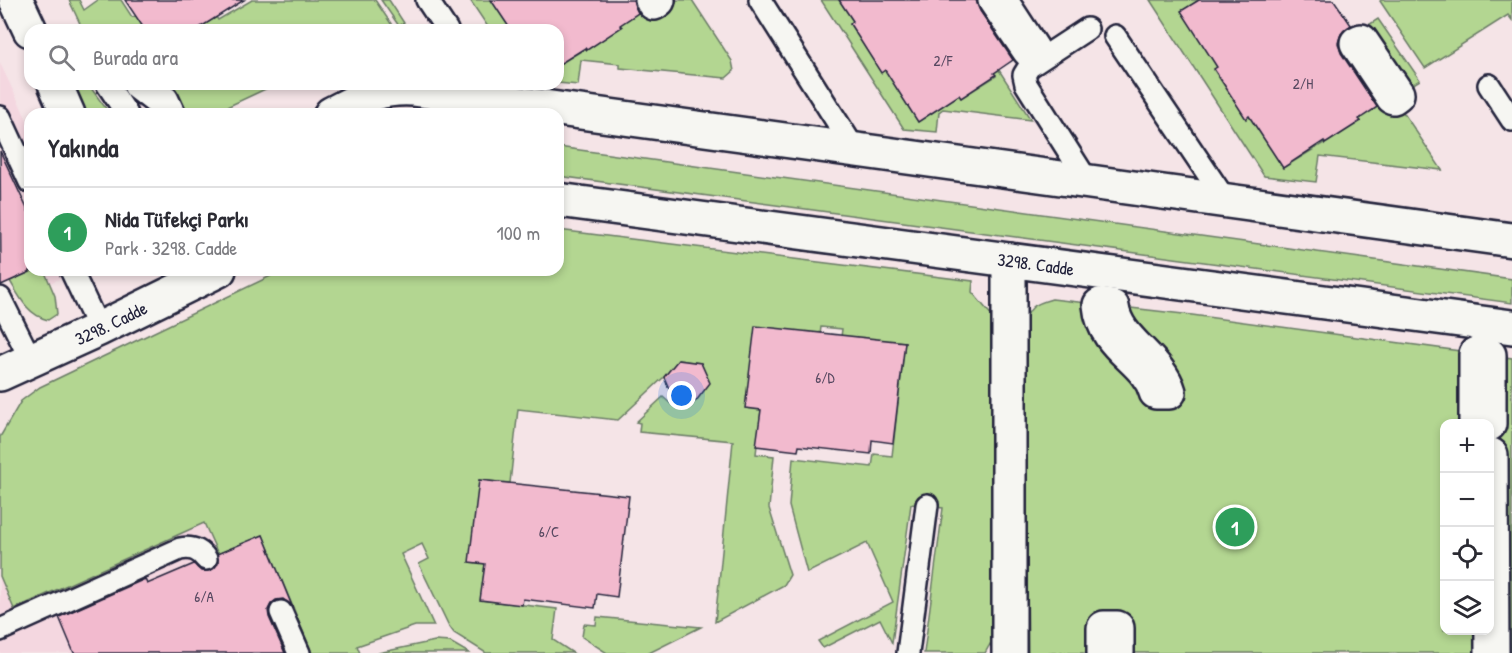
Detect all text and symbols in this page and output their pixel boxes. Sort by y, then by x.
search box [24,24,564,90]
icon: search [45,41,78,74]
text: Burada ara [93,42,178,72]
house number: 2/F [934,50,953,71]
house number: 2/H [1293,73,1313,94]
text: Yakında [48,130,118,165]
text: Nida Tüfekçi Parkı [105,204,249,234]
text: 1 [64,219,71,246]
text: 100 m [497,219,540,246]
text: Park · 3298. Cadde [105,234,237,261]
street label: 3298. Cadde [996,246,1076,281]
street label: 3298. Cadde [71,295,151,351]
house number: 6/D [815,367,836,388]
your location [667,381,696,410]
map controls [1440,419,1494,635]
button: + [1440,419,1494,473]
button: − [1440,473,1494,527]
pin: 1 [1216,504,1254,550]
house number: 6/C [539,521,559,542]
button: locate [1440,527,1494,581]
button: layers [1440,581,1494,635]
house number: 6/A [194,586,215,607]

